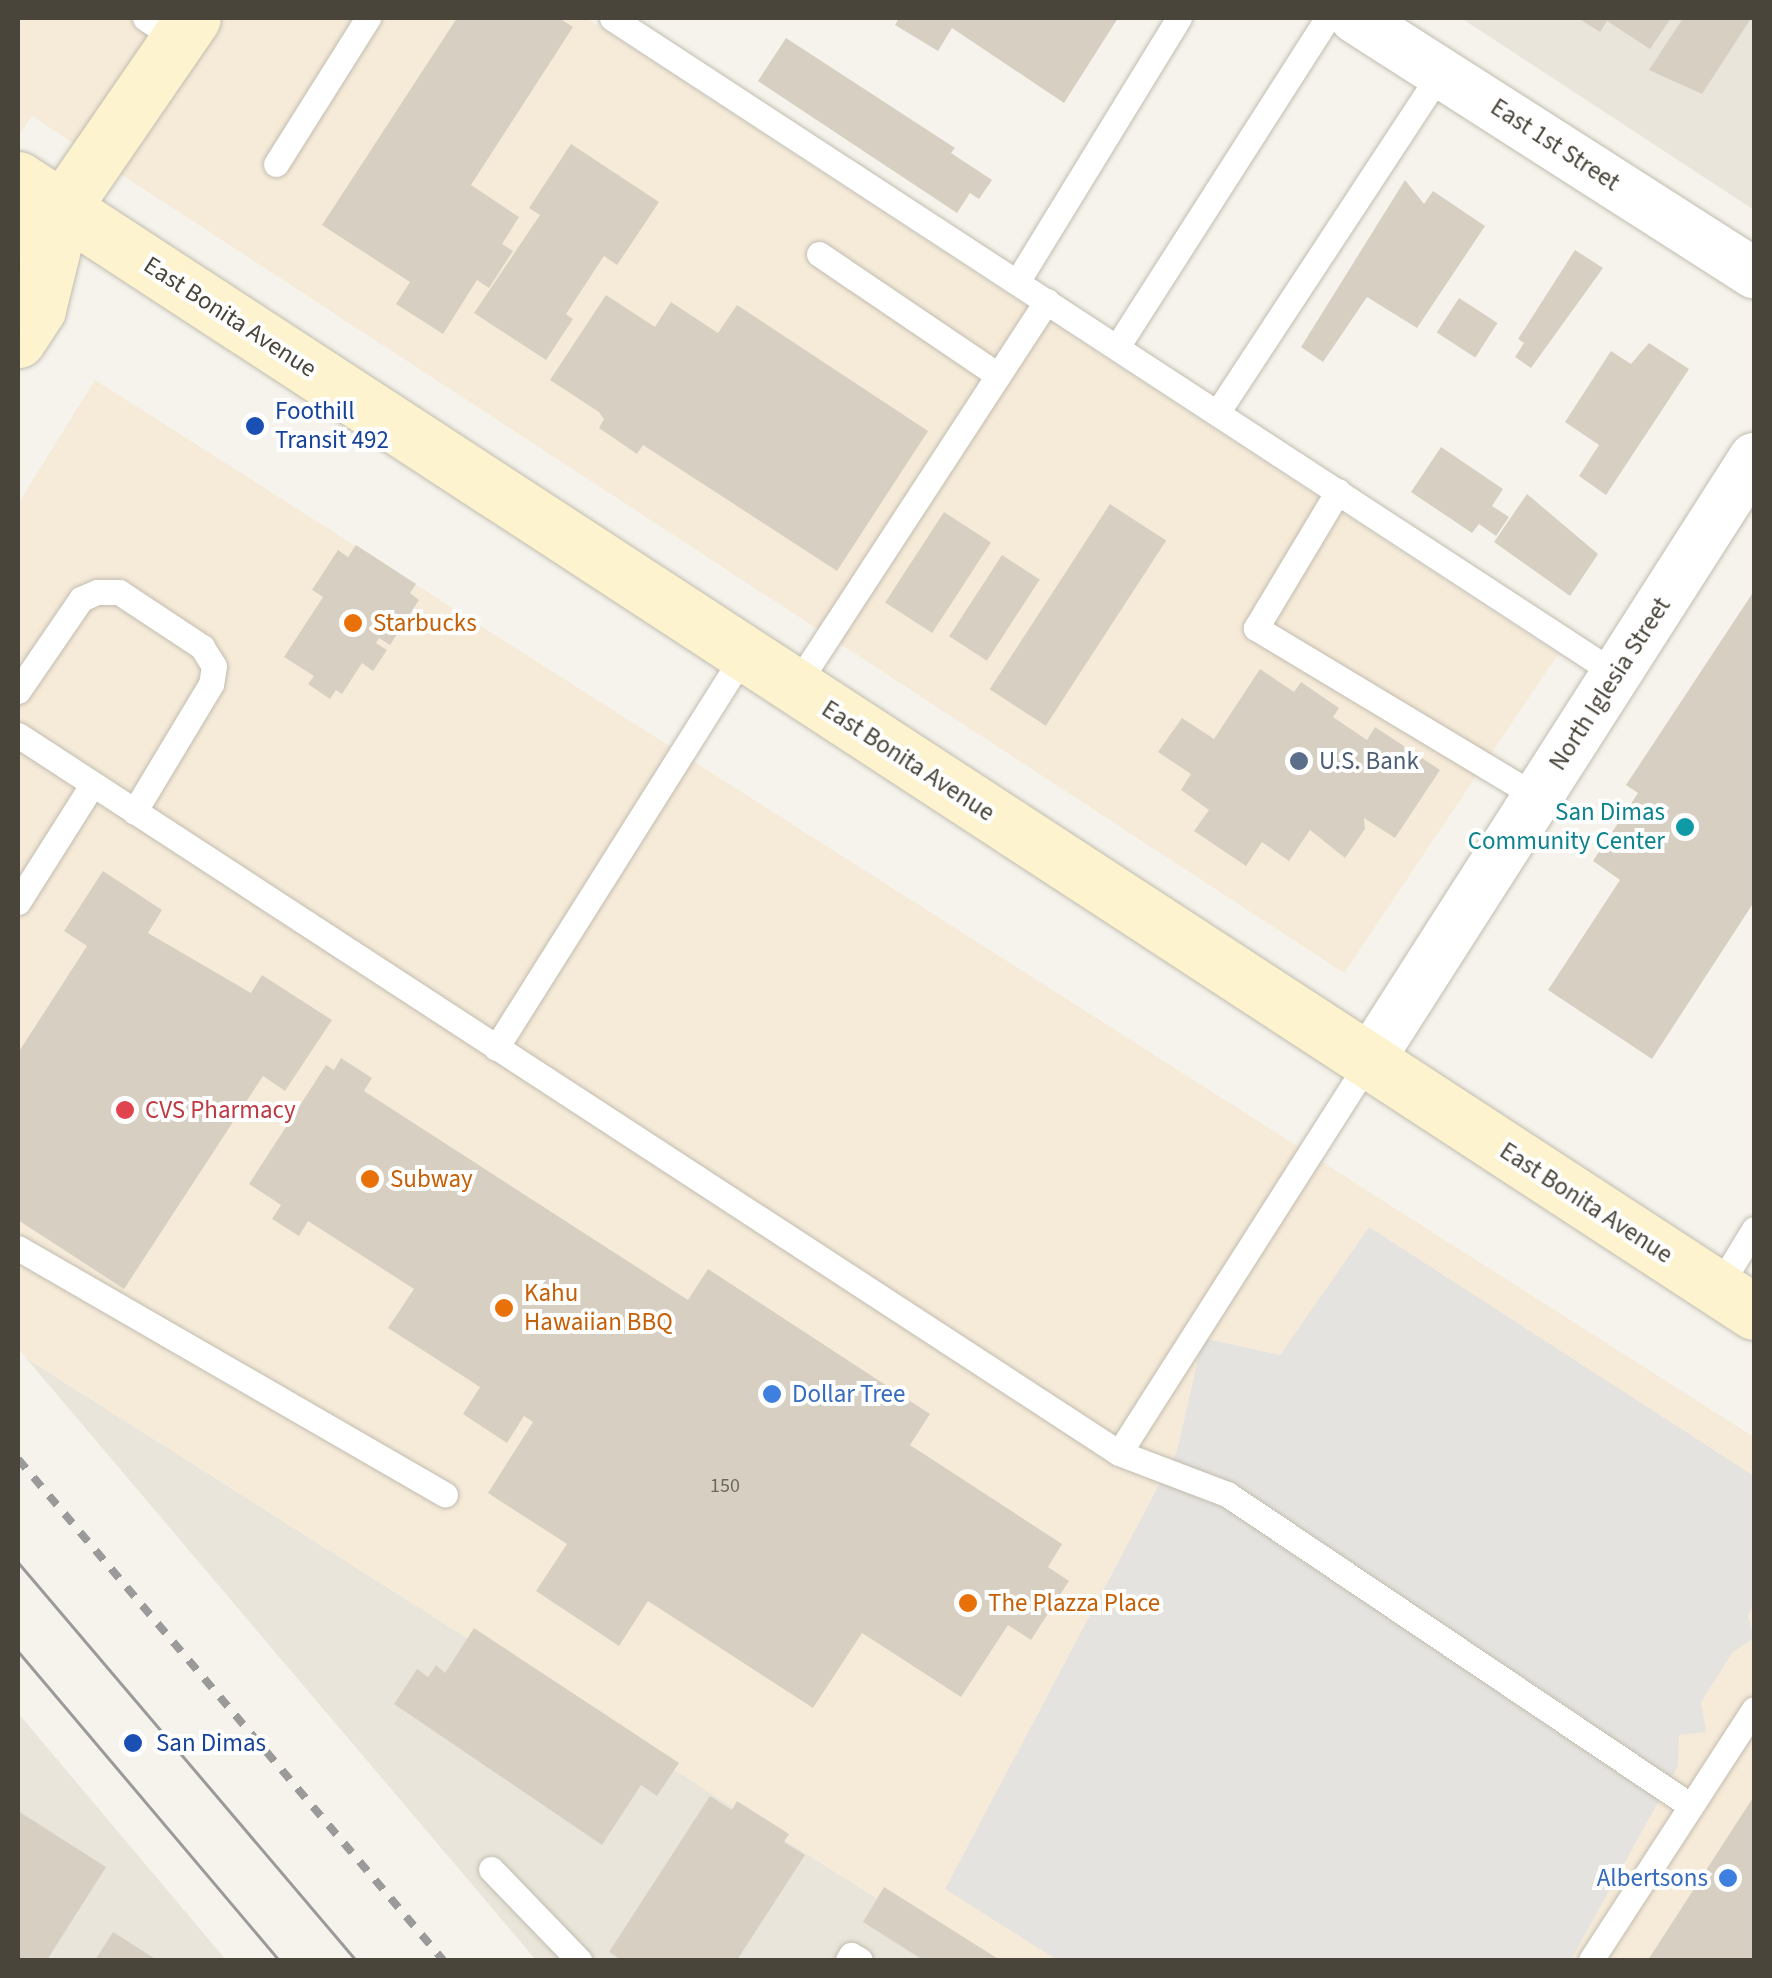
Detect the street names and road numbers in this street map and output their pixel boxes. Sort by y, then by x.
street label: East 1st Street [1485,92,1625,198]
street label: East Bonita Avenue [138,250,322,384]
street label: North Iglesia Street [1543,592,1677,776]
street label: East Bonita Avenue [816,694,1000,828]
street label: East Bonita Avenue [1494,1136,1678,1270]

